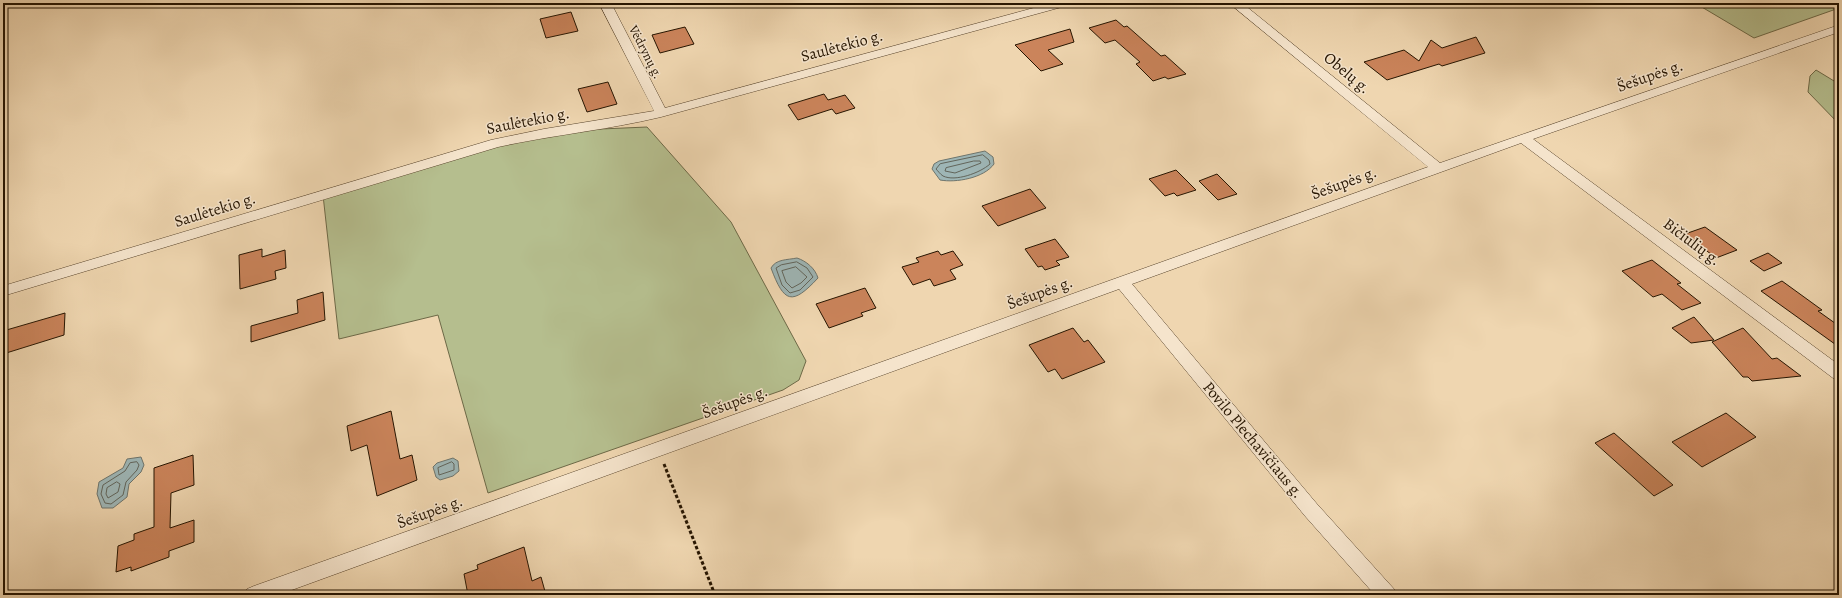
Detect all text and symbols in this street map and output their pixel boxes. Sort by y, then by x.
street label: Vėdrynų g. [625,21,667,82]
street label: Saulėtekio g. [798,24,886,68]
street label: Obelų g. [1319,47,1375,99]
street label: Šešupės g. [1614,54,1686,98]
street label: Saulėtekio g. [485,102,571,140]
street label: Šešupės g. [1308,161,1380,205]
street label: Saulėtekio g. [171,187,259,233]
street label: Bičiulių g. [1659,213,1725,271]
street label: Šešupės g. [1004,271,1076,315]
street label: Povilo Plechavičiaus g. [1198,377,1308,503]
street label: Šešupės g. [699,380,771,424]
street label: Šešupės g. [394,490,466,534]

